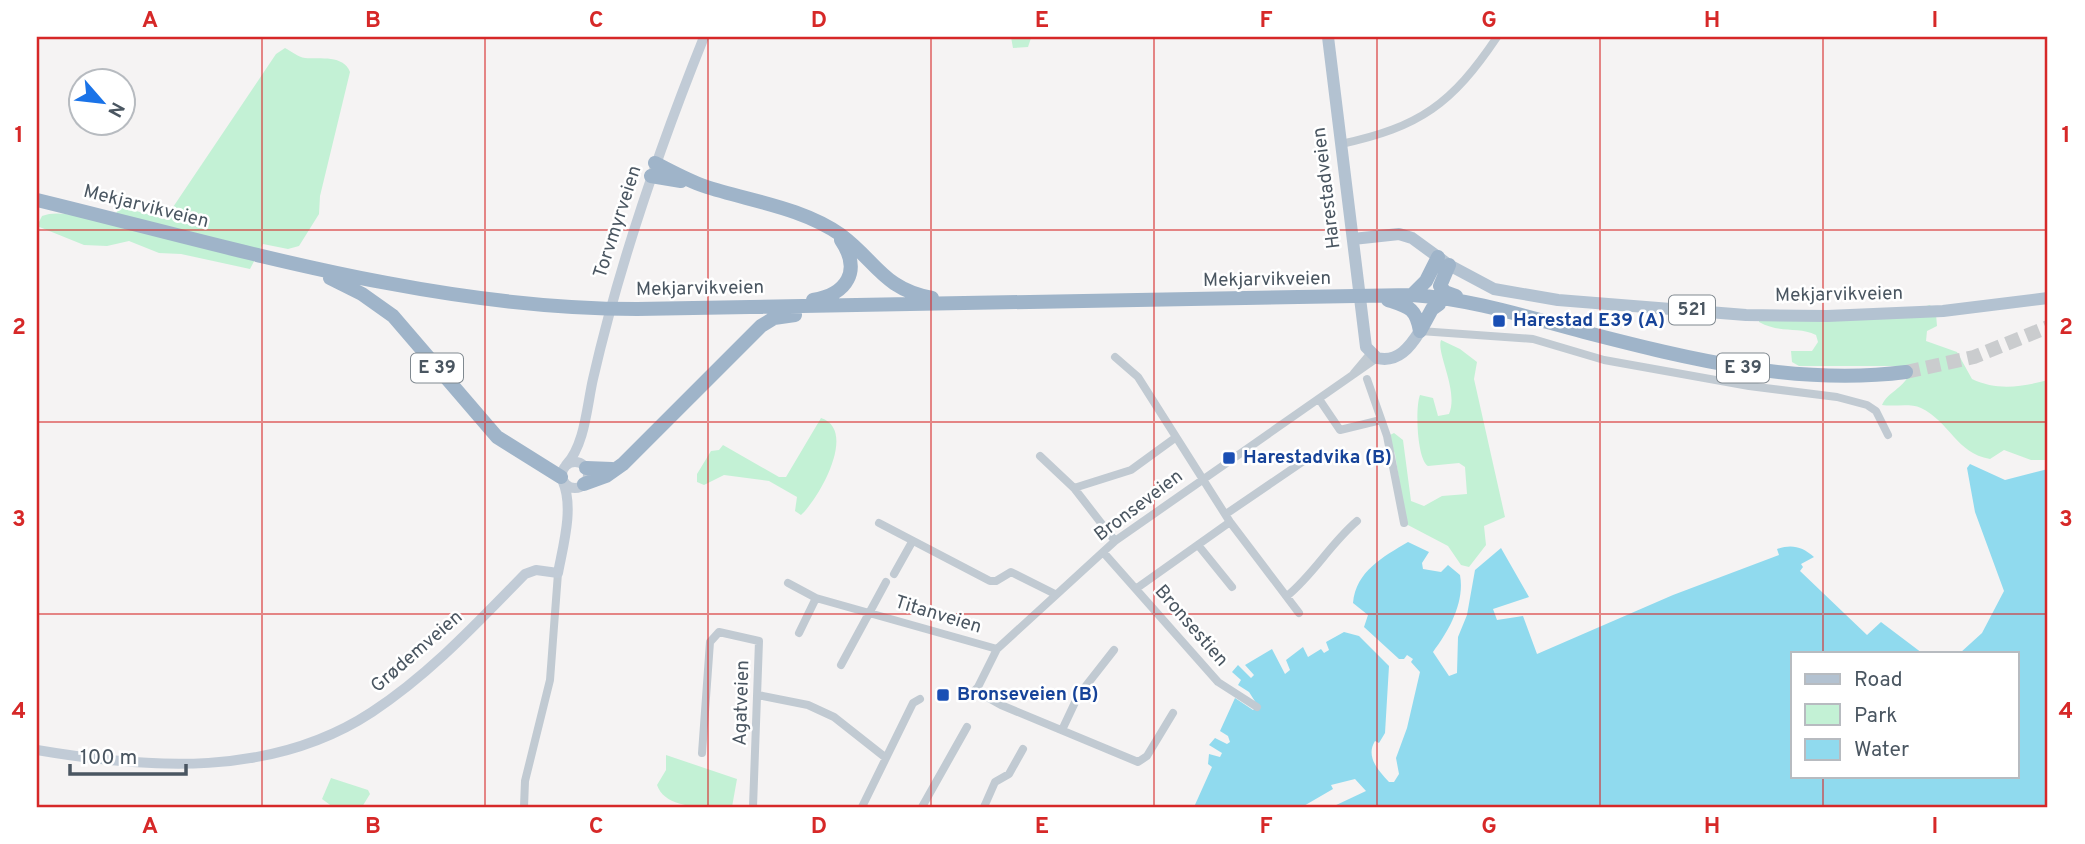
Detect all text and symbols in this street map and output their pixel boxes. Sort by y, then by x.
text: A [142,7,158,36]
text: B [365,7,381,36]
text: C [589,7,603,36]
text: D [811,7,827,36]
text: E [1035,7,1049,36]
text: F [1259,7,1273,36]
text: G [1481,7,1497,36]
text: H [1704,7,1720,36]
text: I [1932,7,1938,36]
north arrow [66,66,136,136]
text: N [101,97,129,121]
text: 1 [14,122,24,151]
text: 1 [2061,122,2071,151]
street label: Harestadveien [1308,126,1346,250]
street label: Torvmyrveien [589,163,647,281]
street label: Mekjarvikveien [81,180,211,234]
street label: Mekjarvikveien [1203,267,1331,293]
street label: Mekjarvikveien [636,276,764,302]
street label: Mekjarvikveien [1775,282,1903,308]
road number: 521 [1669,296,1715,324]
place label: Harestad E39 (A) [1513,309,1665,333]
marker: Harestad E39 (A) [1491,313,1507,329]
text: 2 [12,314,26,343]
text: 2 [2059,314,2073,343]
road number: E 39 [411,354,463,382]
road number: E 39 [1717,354,1769,382]
place label: Harestadvika (B) [1243,446,1392,470]
marker: Harestadvika (B) [1221,450,1237,466]
street label: Bronseveien [1090,465,1188,547]
text: 3 [12,506,26,535]
text: 3 [2059,506,2073,535]
street label: Bronsestien [1149,580,1233,672]
street label: Titanveien [892,590,984,640]
street label: Grødemveien [366,606,468,698]
legend [1791,652,2018,778]
street label: Agatveien [729,660,755,746]
text: Road [1854,667,1903,694]
place label: Bronseveien (B) [957,683,1099,707]
marker: Bronseveien (B) [935,687,951,703]
text: 4 [12,698,26,727]
text: 4 [2059,698,2073,727]
text: Park [1854,703,1897,730]
scale bar [70,732,186,776]
text: Water [1854,737,1909,764]
text: 100 m [80,745,137,772]
text: A [142,813,158,842]
text: B [365,813,381,842]
text: C [589,813,603,842]
text: D [811,813,827,842]
text: E [1035,813,1049,842]
text: F [1259,813,1273,842]
text: G [1481,813,1497,842]
text: H [1704,813,1720,842]
text: I [1932,813,1938,842]

